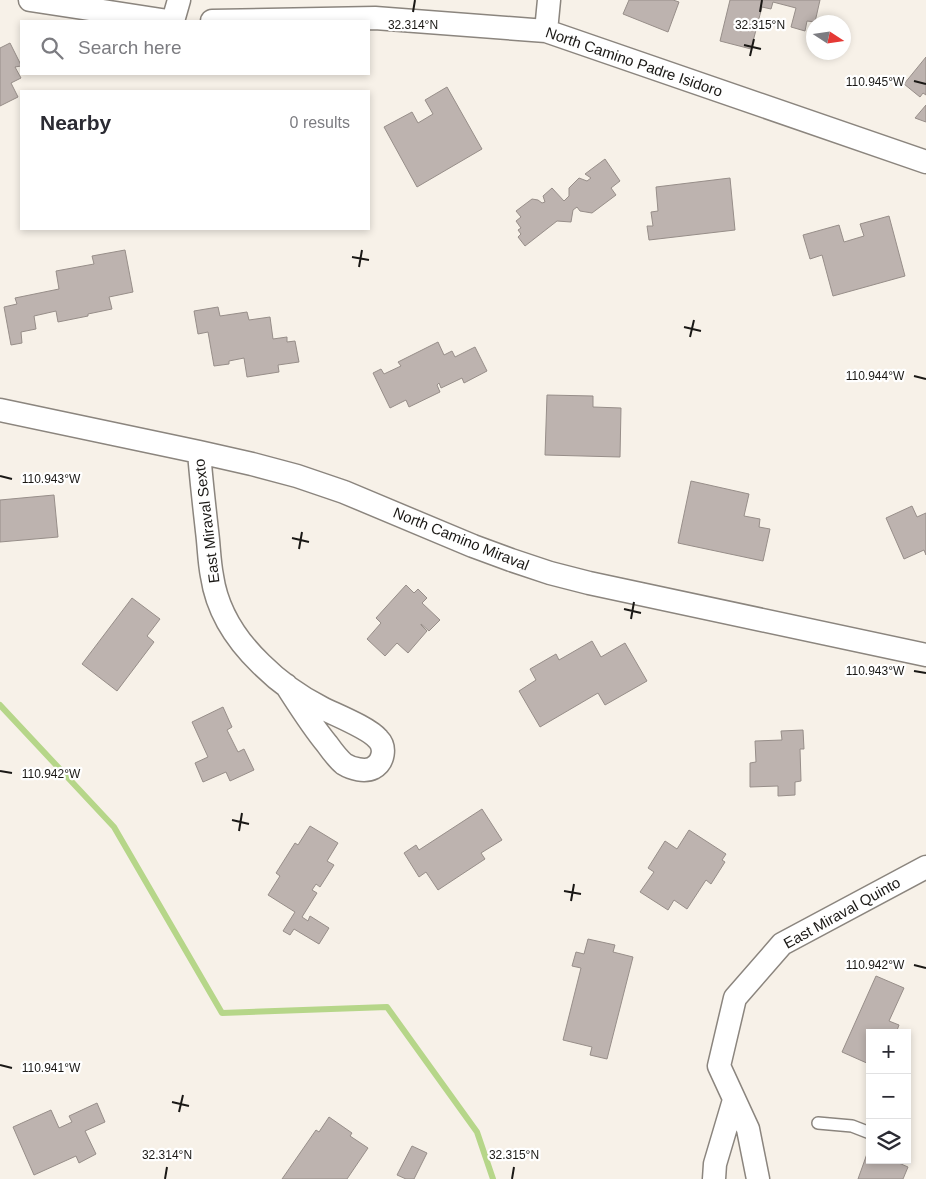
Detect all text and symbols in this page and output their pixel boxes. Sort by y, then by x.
north arrow [806,15,851,60]
text: 32.314°N [388,18,438,32]
text: 32.315°N [735,18,785,32]
search box [20,20,370,75]
street label: North Camino Padre Isidoro [543,23,725,100]
icon: search [38,34,66,62]
text: Search here [78,37,182,58]
text: 110.945°W [846,75,905,89]
text: Nearby [40,111,111,134]
text: 0 results [290,114,350,131]
text: 110.944°W [846,369,905,383]
street label: East Miraval Sexto [190,458,223,584]
text: 110.943°W [22,472,81,486]
street label: North Camino Miraval [391,503,532,574]
text: 110.943°W [846,664,905,678]
text: 110.942°W [22,767,81,781]
street label: East Miraval Quinto [780,873,903,952]
text: 110.942°W [846,958,905,972]
map controls [866,1029,911,1164]
button: + [866,1029,911,1074]
text: 110.941°W [22,1061,81,1075]
button: − [866,1074,911,1119]
button: layers [866,1119,911,1164]
text: 32.314°N [142,1148,192,1162]
text: 32.315°N [489,1148,539,1162]

